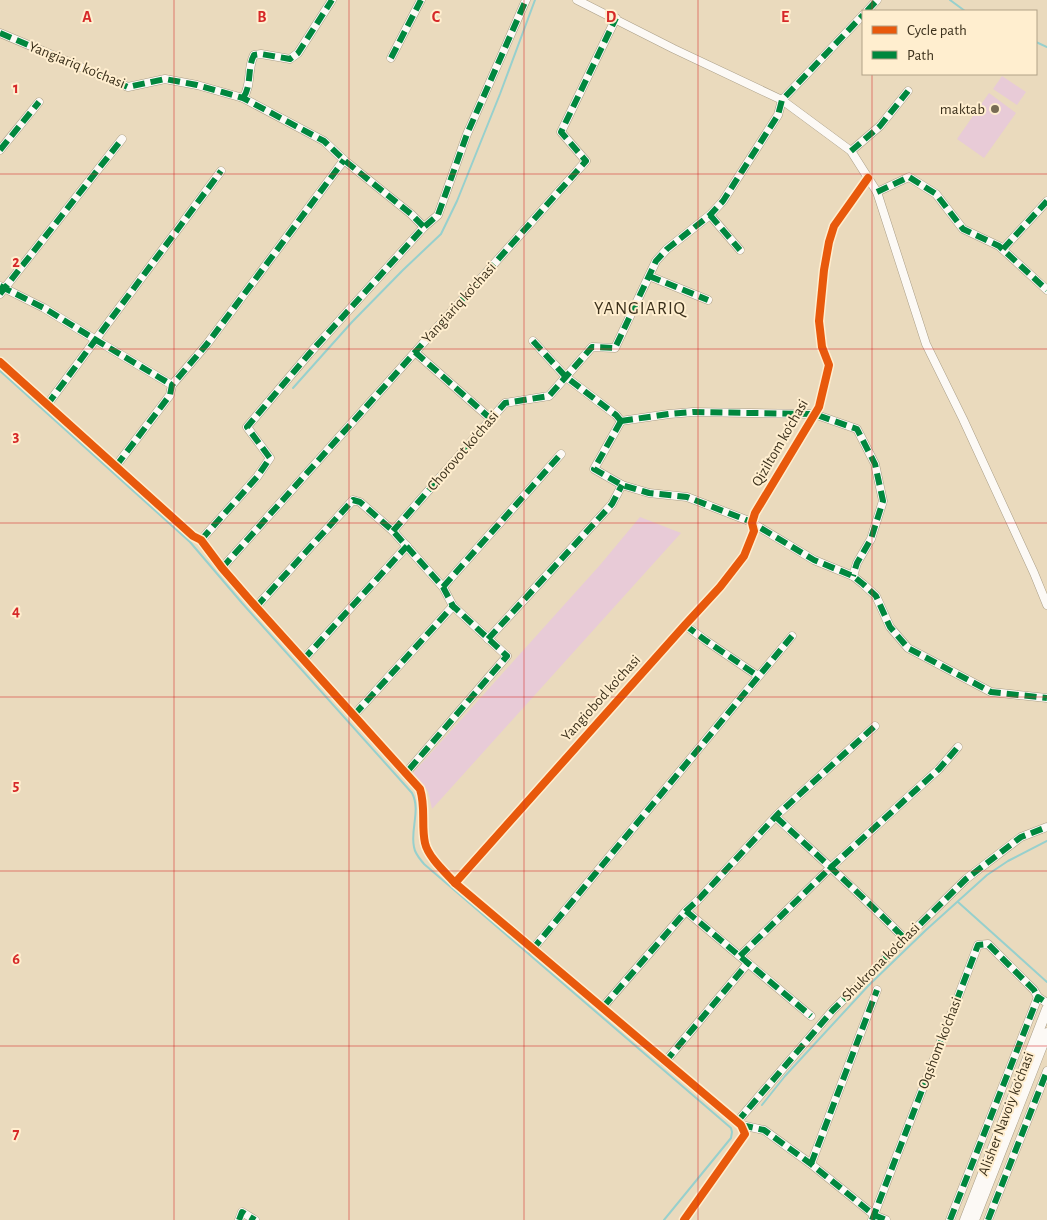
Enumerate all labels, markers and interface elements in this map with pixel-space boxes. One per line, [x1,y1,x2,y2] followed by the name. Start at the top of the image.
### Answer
[82,9,92,25] text: A
[257,9,267,25] text: B
[432,9,441,25] text: C
[606,9,617,25] text: D
[781,9,789,25] text: E
[862,10,1037,75] legend
[907,23,967,38] text: Cycle path
[27,39,127,91] street label: Yangiariq ko'chasi
[907,48,934,63] text: Path
[13,80,19,96] text: 1
[940,102,985,117] place label: maktab
[989,103,1001,115] marker: maktab
[12,254,20,270] text: 2
[419,260,499,346] street label: Yangiariq ko'chasi
[594,300,688,318] district label: YANGIARIQ
[749,397,811,489] street label: Qiziltom ko'chasi
[424,408,502,494] street label: Chorovot ko'chasi
[13,428,20,444] text: 3
[12,603,20,619] text: 4
[559,652,643,744] street label: Yangiobod ko'chasi
[13,777,20,793] text: 5
[839,920,923,1004] street label: Shukrona ko'chasi
[12,951,20,967] text: 6
[916,995,964,1091] street label: Oqshom ko'chasi
[976,1050,1036,1178] street label: Alisher Navoiy ko'chasi
[13,1126,20,1142] text: 7

